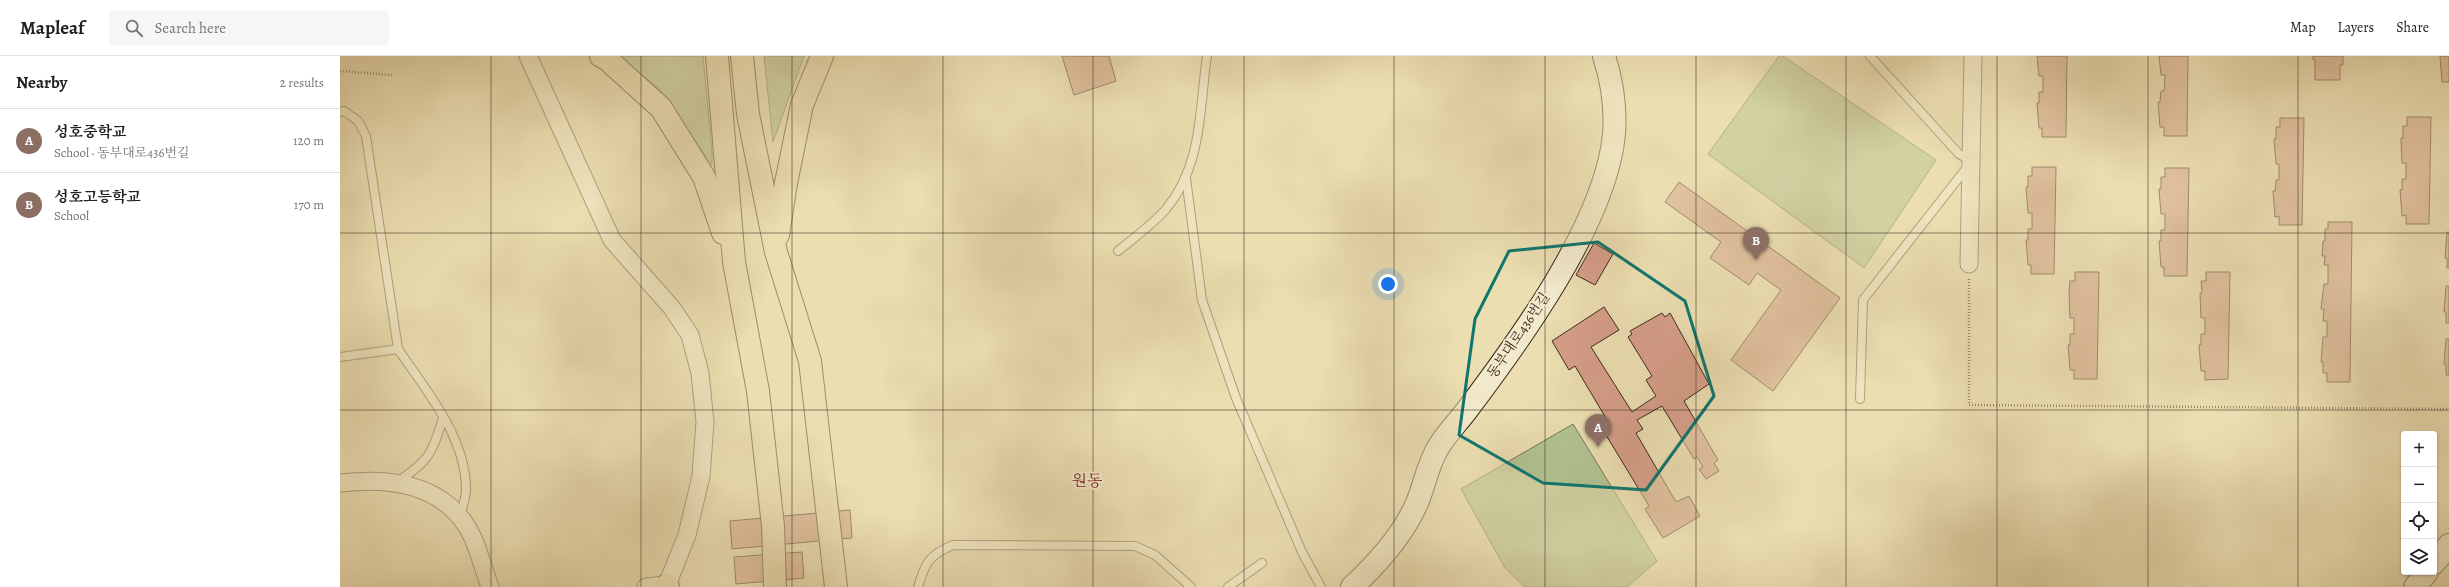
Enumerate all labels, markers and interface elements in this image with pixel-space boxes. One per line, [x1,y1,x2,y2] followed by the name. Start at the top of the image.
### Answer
[109,10,389,46] search box
[20,15,85,41] text: Mapleaf
[123,17,145,39] icon: search
[155,18,226,38] text: Search here
[2290,18,2316,37] text: Map
[2338,18,2374,37] text: Layers
[2396,18,2429,37] text: Share
[16,71,67,94] text: Nearby
[280,74,324,91] text: 2 results
[54,122,126,142] text: 성호중학교
[25,132,33,149] text: A
[293,132,324,149] text: 120 m
[54,144,190,161] text: School · 동부대로436번길
[54,187,141,207] text: 성호고등학교
[25,196,33,213] text: B
[294,196,324,213] text: 170 m
[54,207,89,224] text: School
[1743,227,1769,260] pin: B
[1378,274,1398,294] your location
[1483,289,1554,382] street label: 동부대로436번길
[1585,414,1611,447] pin: A
[2401,431,2437,575] map controls
[2401,431,2437,467] button: +
[2401,467,2437,503] button: −
[1072,470,1103,492] district label: 원동
[2401,503,2437,539] button: locate
[2401,539,2437,575] button: layers

